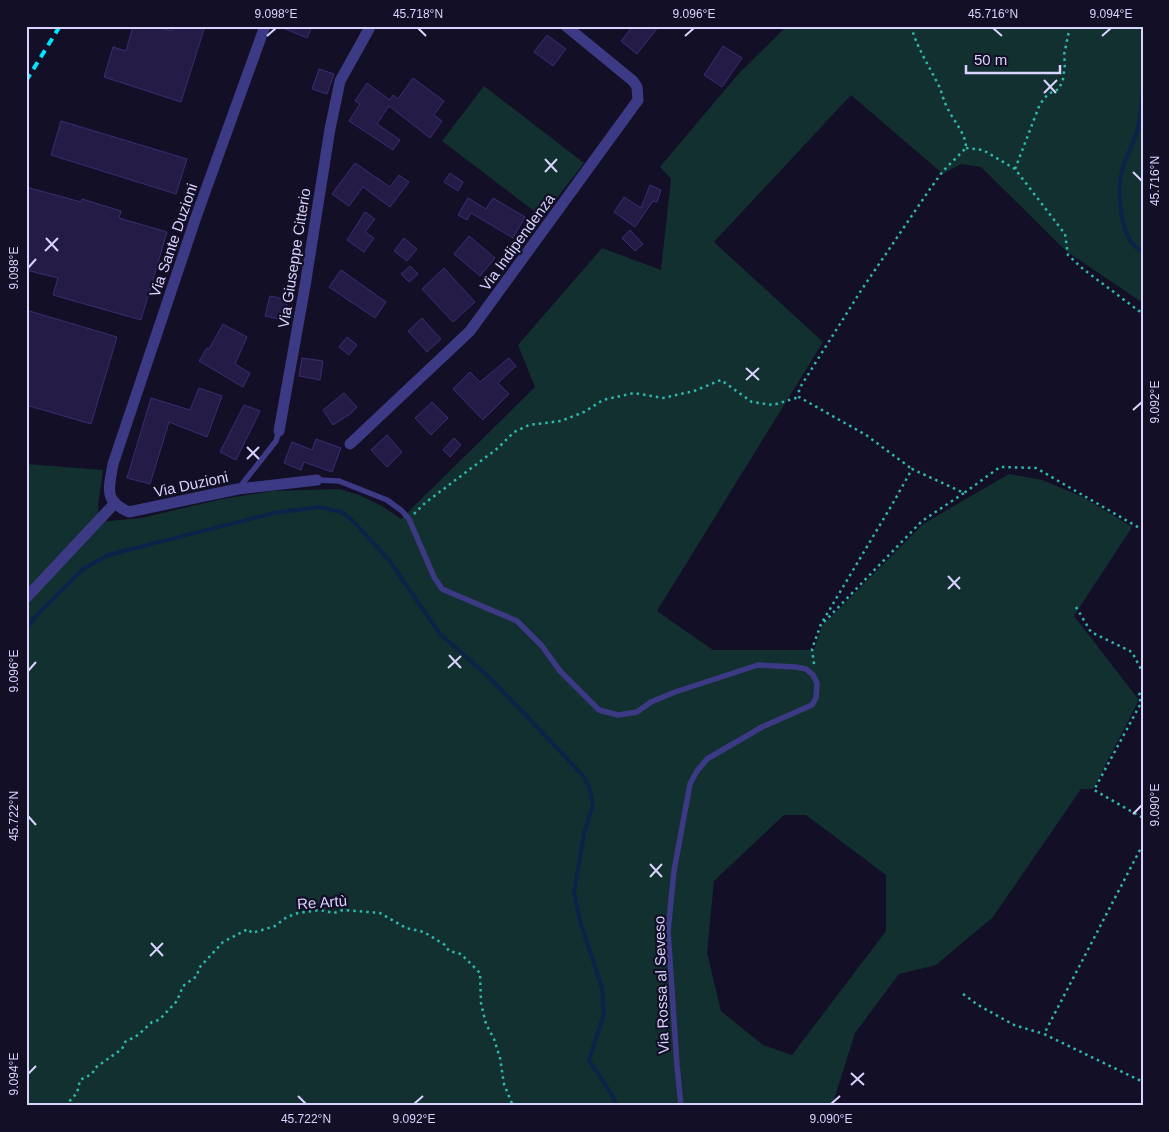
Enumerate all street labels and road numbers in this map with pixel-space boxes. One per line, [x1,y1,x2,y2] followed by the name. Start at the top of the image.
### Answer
[146,181,200,299] street label: Via Sante Duzioni
[275,187,313,329] street label: Via Giuseppe Citterio
[476,190,558,294] street label: Via Indipendenza
[152,468,230,500] street label: Via Duzioni
[296,892,348,912] street label: Re Artù
[650,916,672,1054] street label: Via Rossa al Seveso

